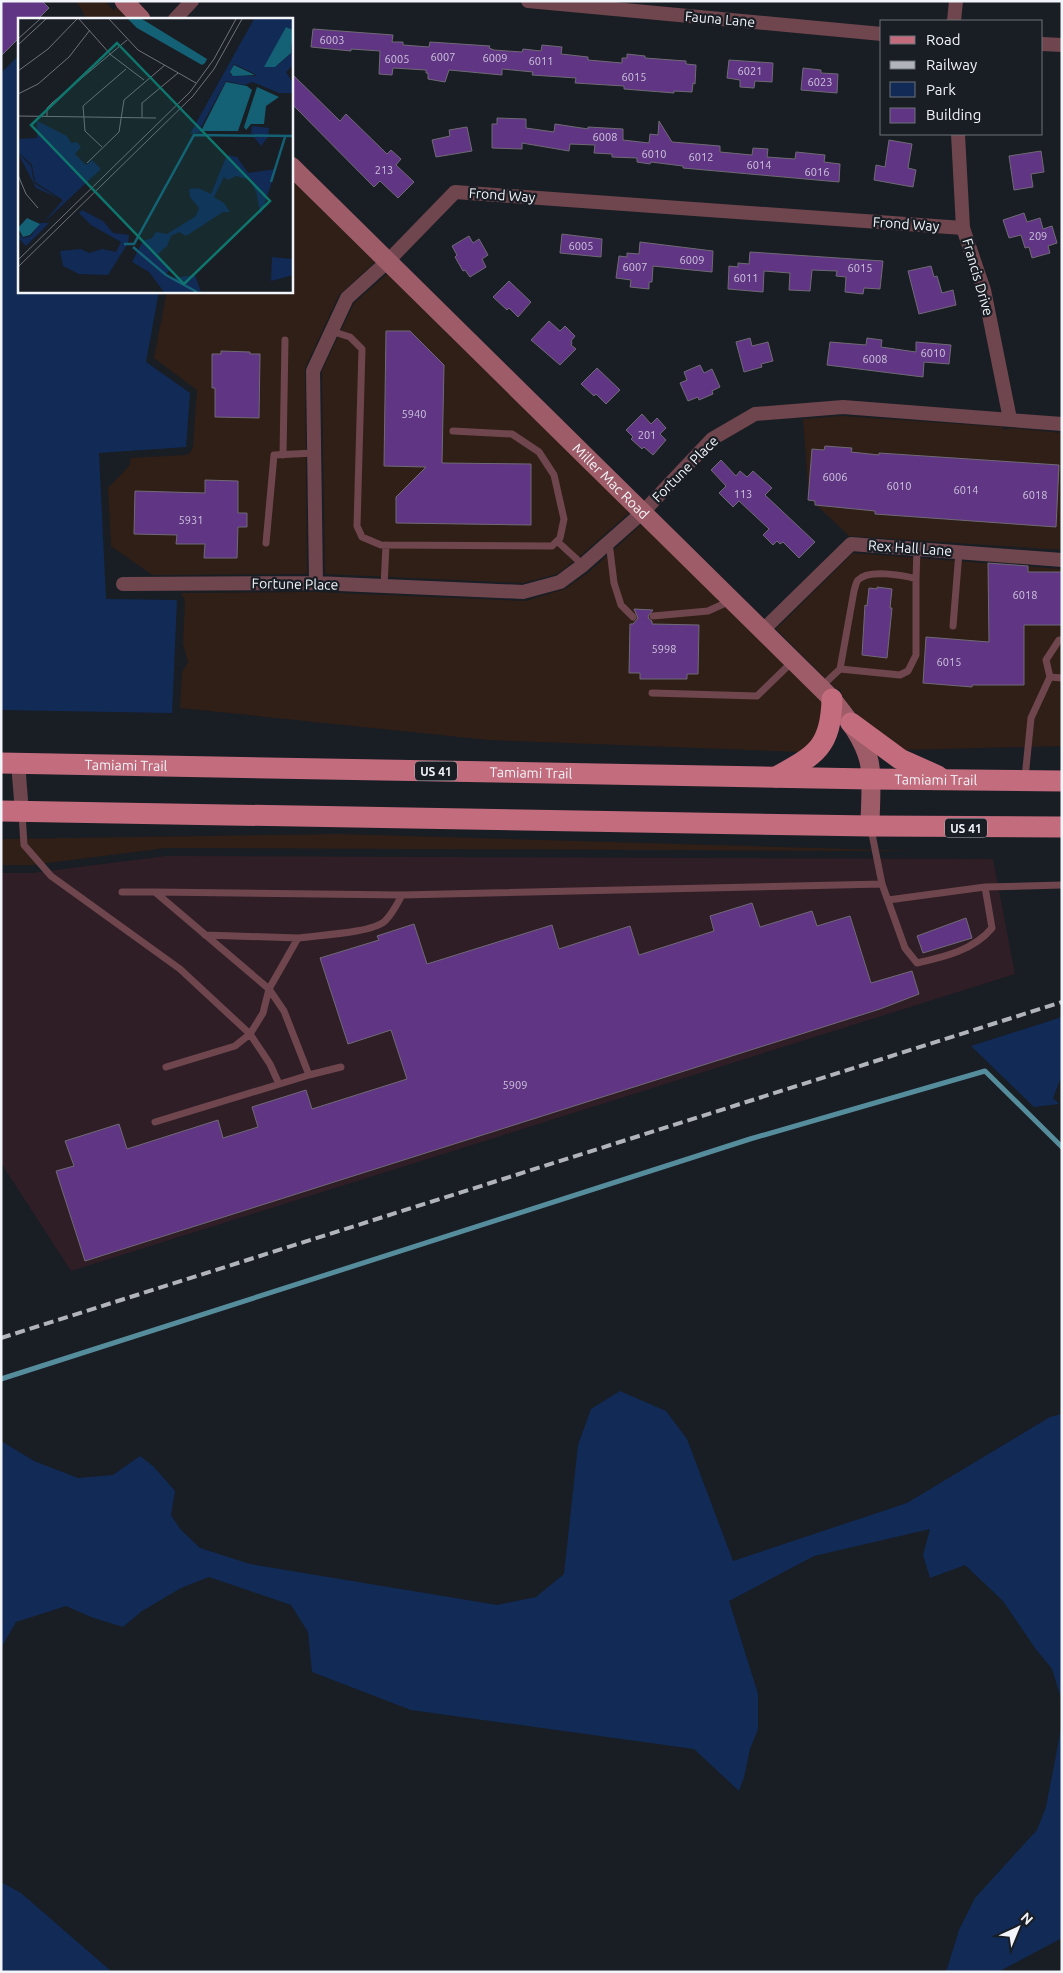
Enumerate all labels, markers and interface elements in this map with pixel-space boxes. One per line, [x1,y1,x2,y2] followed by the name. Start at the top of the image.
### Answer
[684,8,756,30] street label: Fauna Lane
[18,18,292,292] inset map
[880,20,1043,135] legend
[926,31,961,48] text: Road
[320,34,344,46] house number: 6003
[431,51,455,63] house number: 6007
[483,52,507,64] house number: 6009
[385,53,409,65] house number: 6005
[529,55,553,67] house number: 6011
[926,56,977,73] text: Railway
[738,65,762,77] house number: 6021
[622,71,646,83] house number: 6015
[808,76,832,88] house number: 6023
[926,81,956,98] text: Park
[926,106,981,123] text: Building
[593,131,617,143] house number: 6008
[642,148,666,160] house number: 6010
[689,151,713,163] house number: 6012
[747,159,771,171] house number: 6014
[375,164,393,176] house number: 213
[805,166,829,178] house number: 6016
[468,185,536,205] street label: Frond Way
[872,214,940,234] street label: Frond Way
[1029,230,1047,242] house number: 209
[959,236,997,318] street label: Francis Drive
[569,240,593,252] house number: 6005
[680,254,704,266] house number: 6009
[623,261,647,273] house number: 6007
[848,262,872,274] house number: 6015
[734,272,758,284] house number: 6011
[921,347,945,359] house number: 6010
[863,353,887,365] house number: 6008
[402,408,426,420] house number: 5940
[638,429,656,441] house number: 201
[649,433,721,505] street label: Fortune Place
[569,440,652,522] street label: Miller Mac Road
[823,471,847,483] house number: 6006
[887,480,911,492] house number: 6010
[954,484,978,496] house number: 6014
[734,488,752,500] house number: 113
[1023,489,1047,501] house number: 6018
[179,514,203,526] house number: 5931
[867,537,953,559] street label: Rex Hall Lane
[251,575,339,593] street label: Fortune Place
[1013,589,1037,601] house number: 6018
[652,643,676,655] house number: 5998
[937,656,961,668] house number: 6015
[84,757,168,774] street label: Tamiami Trail
[415,761,457,780] road number: US 41
[489,764,573,782] street label: Tamiami Trail
[894,771,978,788] street label: Tamiami Trail
[945,818,987,838] road number: US 41
[503,1079,527,1091] house number: 5909
[993,1903,1043,1953] north arrow
[1018,1909,1036,1928] text: N

